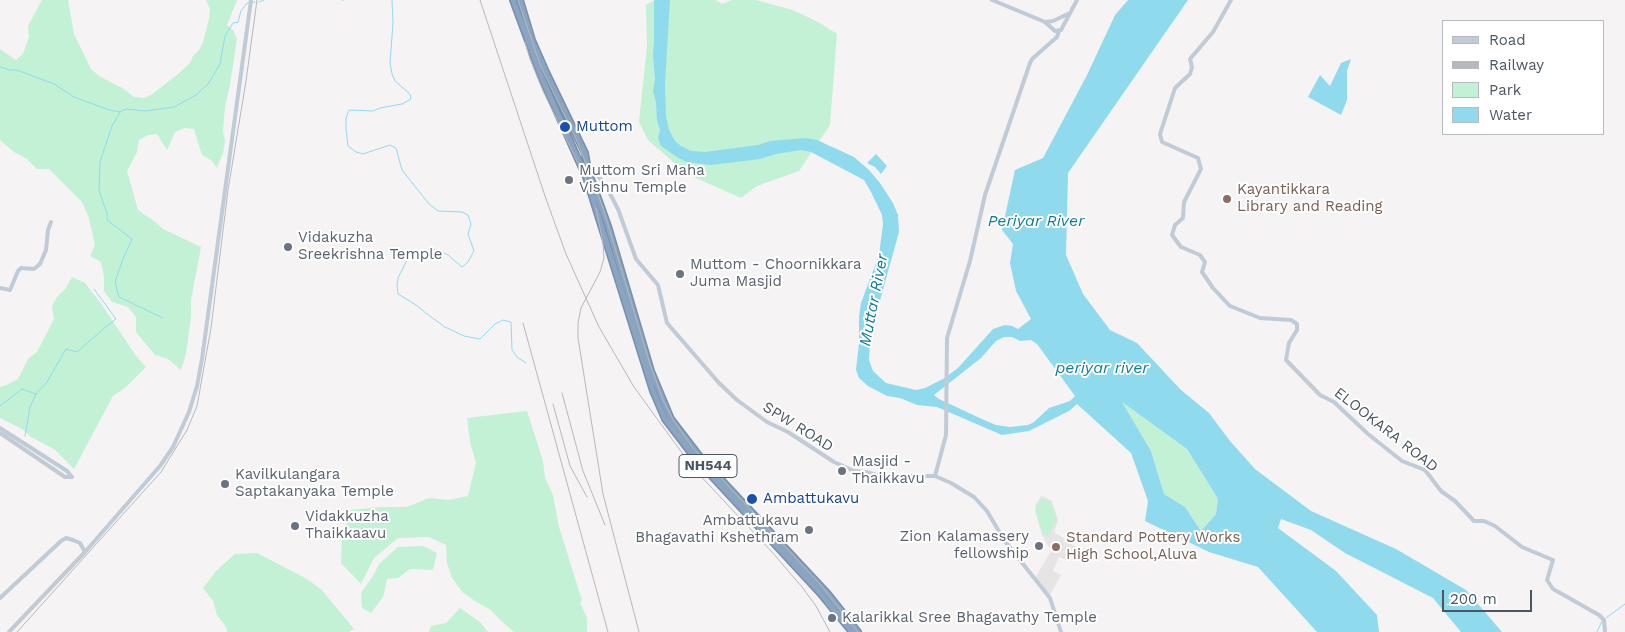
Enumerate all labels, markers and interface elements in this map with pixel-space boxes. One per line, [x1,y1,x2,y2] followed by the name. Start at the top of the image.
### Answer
[1442,20,1605,135] legend
[1489,31,1526,49] text: Road
[1489,56,1544,74] text: Railway
[1489,81,1521,99] text: Park
[1489,106,1532,124] text: Water
[576,118,633,136] place label: Muttom
[558,120,572,134] marker: Muttom
[579,162,705,197] place label: Muttom Sri Maha Vishnu Temple
[563,174,575,186] marker: Muttom Sri Maha Vishnu Temple
[1237,181,1383,216] place label: Kayantikkara Library and Reading
[1221,193,1233,205] marker: Kayantikkara Library and Reading
[988,211,1084,231] water label: Periyar River
[298,229,442,264] place label: Vidakuzha Sreekrishna Temple
[282,241,294,253] marker: Vidakuzha Sreekrishna Temple
[856,252,892,348] water label: Muttar River
[690,256,861,291] place label: Muttom - Choornikkara Juma Masjid
[674,268,686,280] marker: Muttom - Choornikkara Juma Masjid
[1055,358,1149,378] water label: periyar river
[1330,384,1442,476] street label: ELOOKARA ROAD
[759,398,837,456] street label: SPW ROAD
[852,453,925,488] place label: Masjid - Thaikkavu
[679,454,737,478] road number: NH544
[836,465,848,477] marker: Masjid - Thaikkavu
[235,466,394,501] place label: Kavilkulangara Saptakanyaka Temple
[219,478,231,490] marker: Kavilkulangara Saptakanyaka Temple
[763,490,859,508] place label: Ambattukavu
[745,492,759,506] marker: Ambattukavu
[305,508,389,543] place label: Vidakkuzha Thaikkaavu
[635,512,799,547] place label: Ambattukavu Bhagavathi Kshethram
[289,520,301,532] marker: Vidakkuzha Thaikkaavu
[803,524,815,536] marker: Ambattukavu Bhagavathi Kshethram
[900,528,1029,563] place label: Zion Kalamassery fellowship
[1066,529,1240,564] place label: Standard Pottery Works High School,Aluva
[1033,540,1045,552] marker: Zion Kalamassery fellowship
[1050,541,1062,553] marker: Standard Pottery Works High School,Aluva
[1445,580,1535,612] scale bar
[1450,590,1497,608] text: 200 m
[842,609,1097,627] place label: Kalarikkal Sree Bhagavathy Temple
[826,612,838,624] marker: Kalarikkal Sree Bhagavathy Temple

